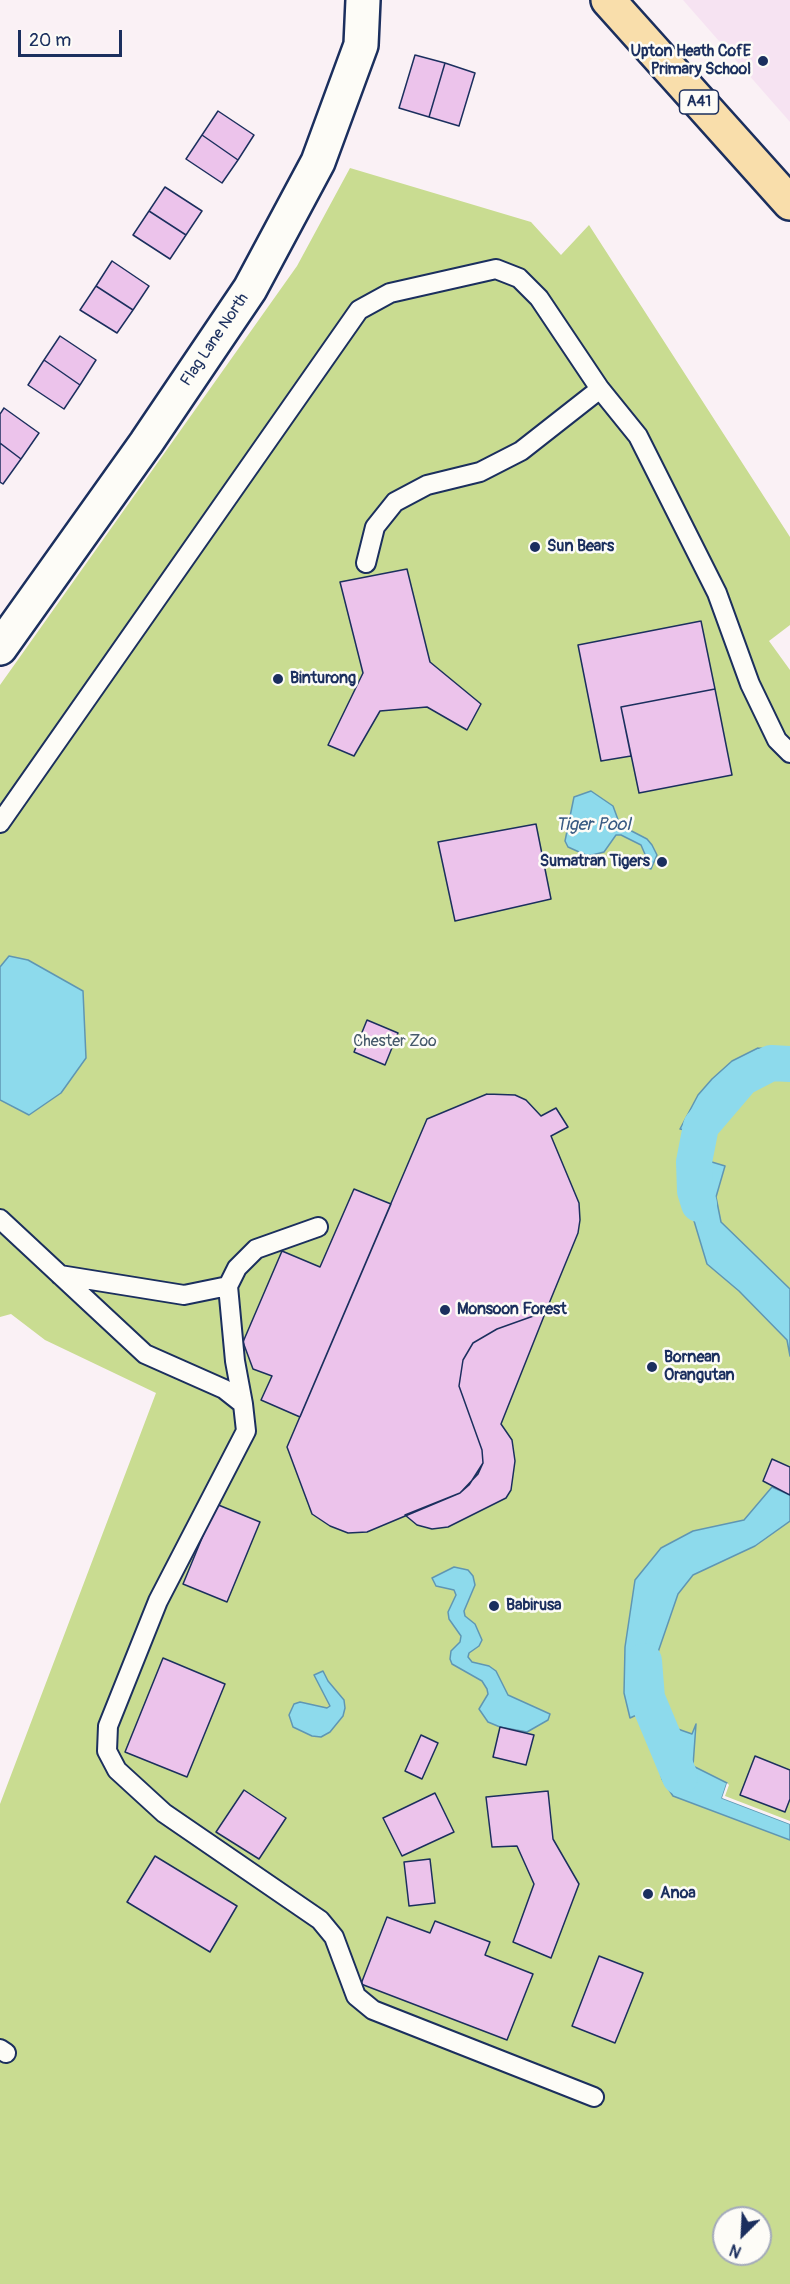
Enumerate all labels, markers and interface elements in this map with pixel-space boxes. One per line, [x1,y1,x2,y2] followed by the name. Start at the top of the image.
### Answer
[21,18,124,56] scale bar
[29,29,71,52] text: 20 m
[630,42,751,80] place label: Upton Heath CofE Primary School
[756,54,770,68] marker: Upton Heath CofE Primary School
[680,90,718,114] road number: A41
[177,290,253,390] street label: Flag Lane North
[547,537,614,557] place label: Sun Bears
[528,540,542,554] marker: Sun Bears
[290,669,356,689] place label: Binturong
[271,672,285,686] marker: Binturong
[555,814,631,836] water label: Tiger Pool
[540,852,650,872] place label: Sumatran Tigers
[655,855,669,869] marker: Sumatran Tigers
[353,1032,437,1052] park label: Chester Zoo
[457,1300,567,1320] place label: Monsoon Forest
[438,1303,452,1317] marker: Monsoon Forest
[664,1348,734,1386] place label: Bornean Orangutan
[645,1360,659,1374] marker: Bornean Orangutan
[506,1596,562,1616] place label: Babirusa
[487,1599,501,1613] marker: Babirusa
[660,1884,696,1904] place label: Anoa
[641,1887,655,1901] marker: Anoa
[712,2206,772,2266] north arrow
[726,2239,745,2262] text: N

